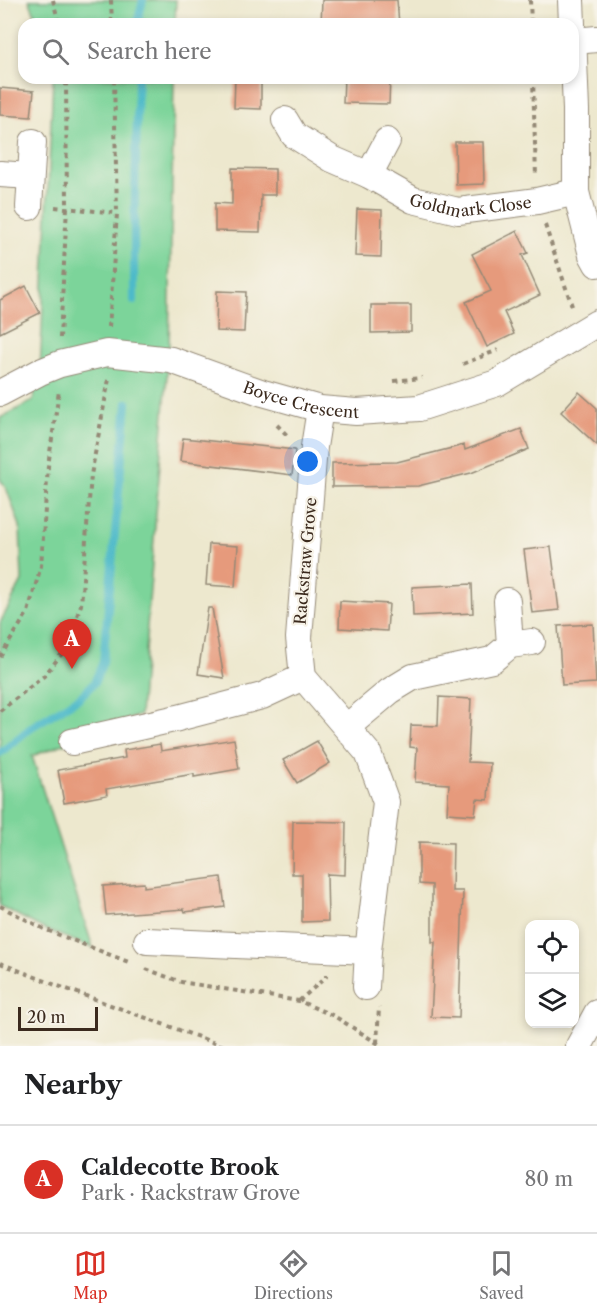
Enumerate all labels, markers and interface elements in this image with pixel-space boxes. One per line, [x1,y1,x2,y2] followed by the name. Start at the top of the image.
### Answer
[18,18,579,84] search box
[39,35,72,68] icon: search
[87,38,212,65] text: Search here
[408,190,533,221] street label: Goldmark Close
[240,377,360,422] street label: Boyce Crescent
[293,447,322,476] your location
[289,496,321,626] street label: Rackstraw Grove
[52,620,92,669] pin: A
[525,920,579,1028] map controls
[525,920,579,974] button: locate
[525,974,579,1028] button: layers
[18,1004,98,1032] scale bar
[27,1007,66,1027] text: 20 m
[24,1069,122,1101] text: Nearby
[81,1154,279,1181] text: Caldecotte Brook
[36,1167,51,1191] text: A
[525,1167,573,1191] text: 80 m
[81,1181,300,1205] text: Park · Rackstraw Grove
[73,1247,108,1303] tab: Map
[254,1247,333,1303] tab: Directions
[479,1247,524,1303] tab: Saved

